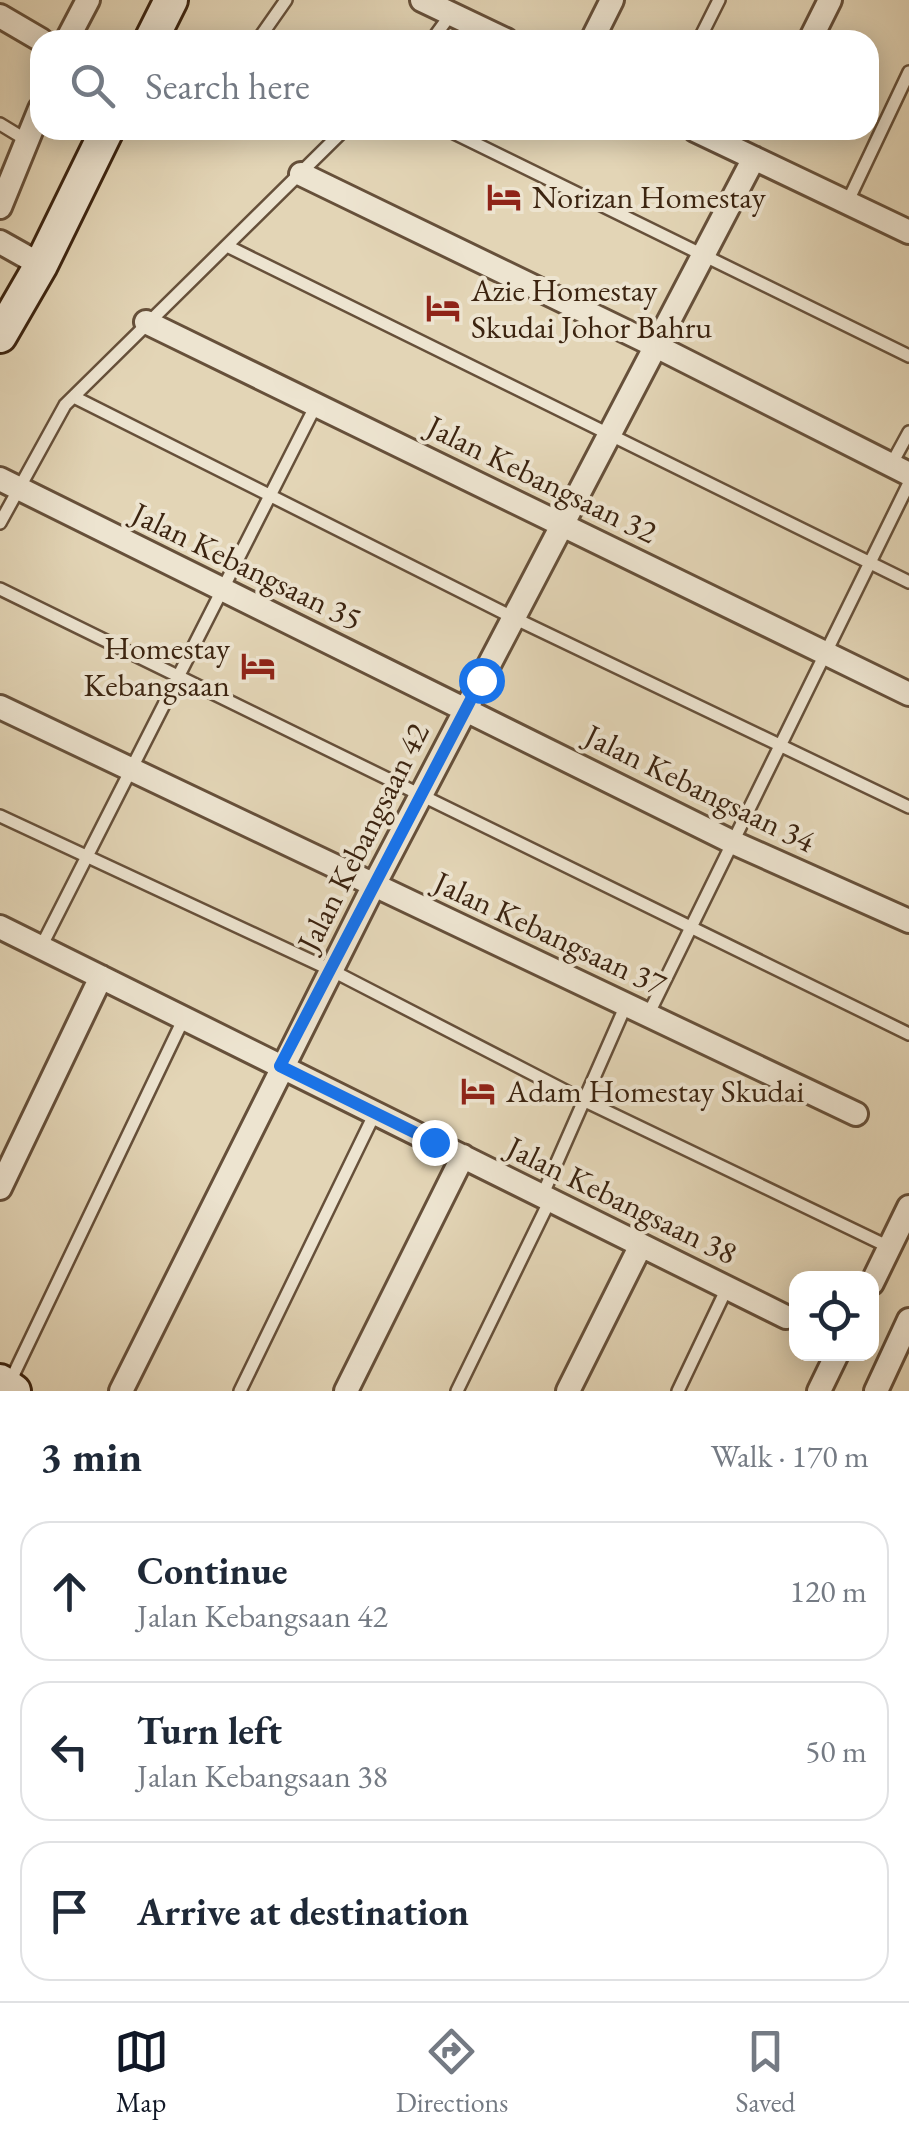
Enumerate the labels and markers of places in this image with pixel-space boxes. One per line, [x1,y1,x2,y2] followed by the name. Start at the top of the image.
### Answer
[532,176,767,218] place label: Norizan Homestay
[485,178,523,216] hotel icon: Norizan Homestay
[470,269,712,348] place label: Azie Homestay Skudai Johor Bahru
[424,289,462,327] hotel icon: Azie Homestay Skudai Johor Bahru
[84,627,231,706] place label: Homestay Kebangsaan
[239,647,277,685] hotel icon: Homestay Kebangsaan
[505,1070,804,1112] place label: Adam Homestay Skudai
[459,1072,497,1110] hotel icon: Adam Homestay Skudai

